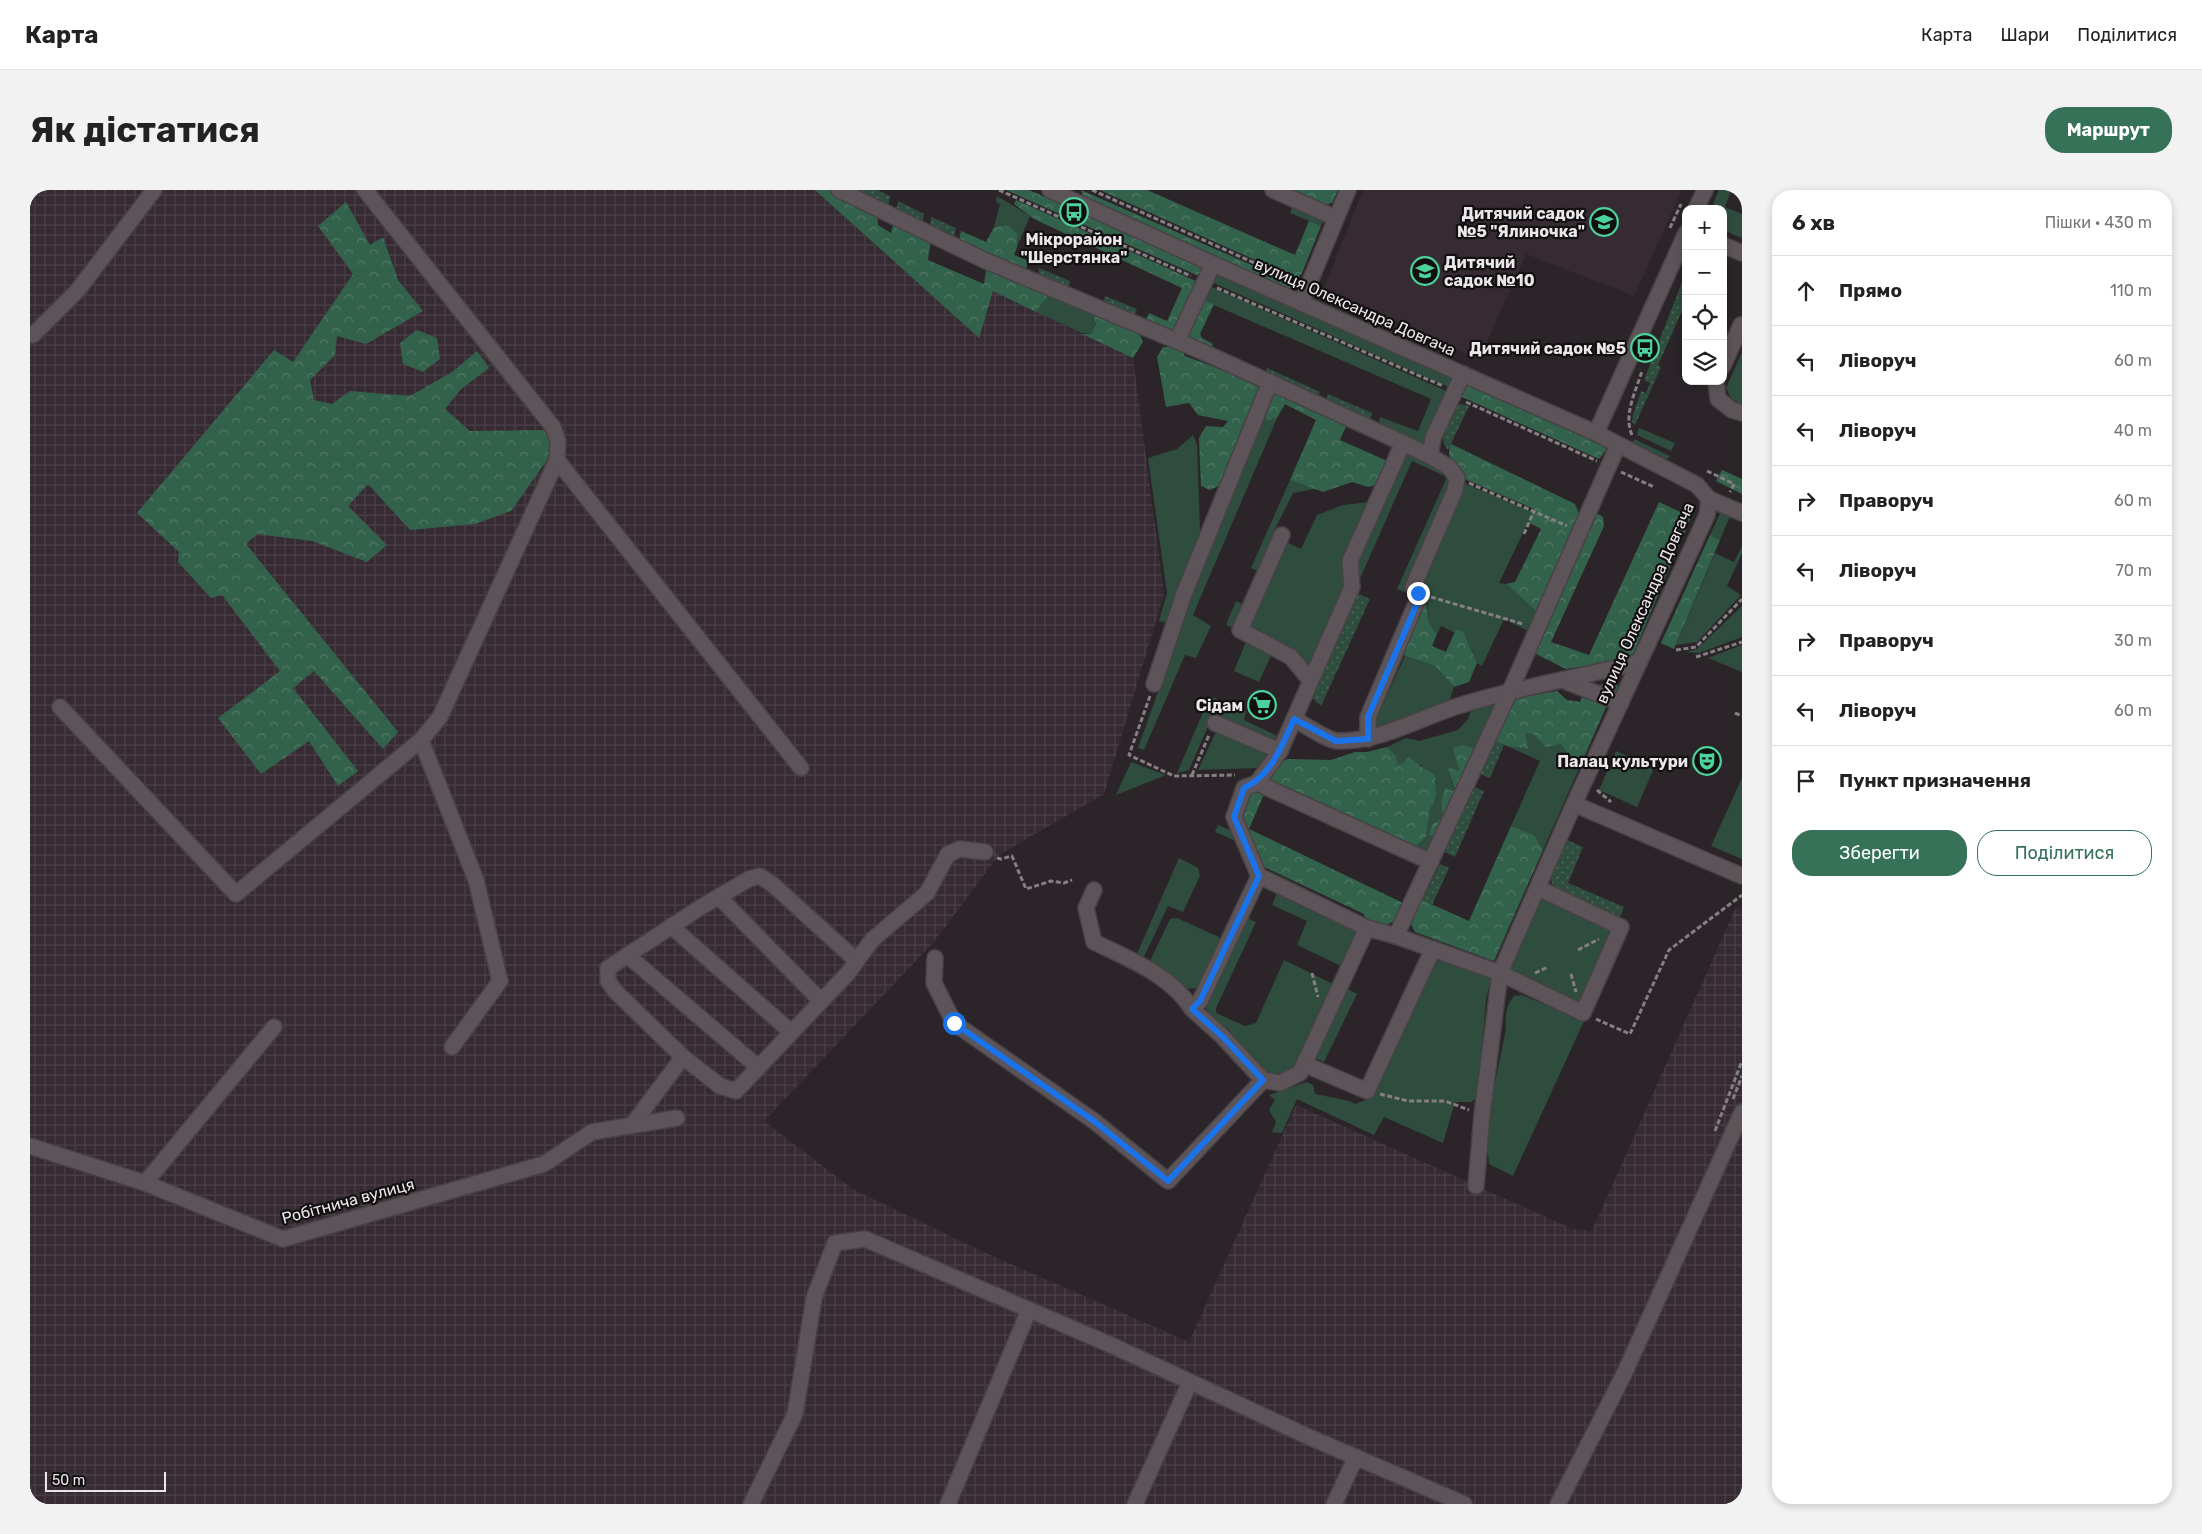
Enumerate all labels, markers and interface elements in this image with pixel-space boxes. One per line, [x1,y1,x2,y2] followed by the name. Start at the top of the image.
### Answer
[25,21,98,49] text: Карта
[1921,24,1972,46] text: Карта
[2000,24,2049,46] text: Шари
[2077,24,2177,46] text: Поділитися
[2045,107,2172,153] button: Маршрут
[30,109,260,151] text: Як дістатися
[1059,197,1089,227] bus stop icon: Мікрорайон "Шерстянка"
[1457,204,1585,241] place label: Дитячий садок №5 "Ялиночка"
[1682,205,1727,385] map controls
[1682,205,1727,250] button: +
[1589,207,1619,237] school or university icon: Дитячий садок №5 "Ялиночка"
[1792,210,1835,235] text: 6 хв
[2045,213,2152,232] text: Пішки · 430 m
[1020,230,1128,267] place label: Мікрорайон "Шерстянка"
[1682,250,1727,295] button: −
[1444,253,1535,290] place label: Дитячий садок №10
[1252,254,1458,360] street label: вулиця Олександра Довгача
[1410,256,1440,286] school or university icon: Дитячий садок №10
[1792,277,1820,305] icon: ahead
[1839,279,1902,302] text: Прямо
[2110,281,2152,300] text: 110 m
[1682,295,1727,340] button: locate
[1630,333,1660,363] bus stop icon: Дитячий садок №5
[1469,339,1626,358] place label: Дитячий садок №5
[1682,340,1727,385] button: layers
[1792,347,1820,375] icon: left
[1839,349,1916,372] text: Ліворуч
[2114,351,2152,370] text: 60 m
[1792,417,1820,445] icon: left
[1839,419,1916,442] text: Ліворуч
[2114,421,2152,440] text: 40 m
[1792,487,1820,515] icon: right
[1839,489,1934,512] text: Праворуч
[2114,491,2152,510] text: 60 m
[1592,500,1698,706] street label: вулиця Олександра Довгача
[1792,557,1820,585] icon: left
[1839,559,1916,582] text: Ліворуч
[2115,561,2152,580] text: 70 m
[1407,582,1430,605] route end
[1792,627,1820,655] icon: right
[1839,629,1934,652] text: Праворуч
[2114,631,2152,650] text: 30 m
[1247,690,1277,720] supermarket icon: Сідам
[1196,696,1243,715] place label: Сідам
[1792,697,1820,725] icon: left
[1839,699,1916,722] text: Ліворуч
[2114,701,2152,720] text: 60 m
[1692,746,1722,776] theatre icon: Палац культури
[1557,752,1688,771] place label: Палац культури
[1792,767,1820,795] icon: arrive
[1839,769,2031,792] text: Пункт призначення
[1792,830,1967,876] button: Зберегти
[1977,830,2152,876] button: Поділитися
[943,1012,966,1035] route start
[279,1174,417,1228] street label: Робітнича вулиця
[45,1469,166,1492] scale bar
[52,1472,85,1489] text: 50 m

